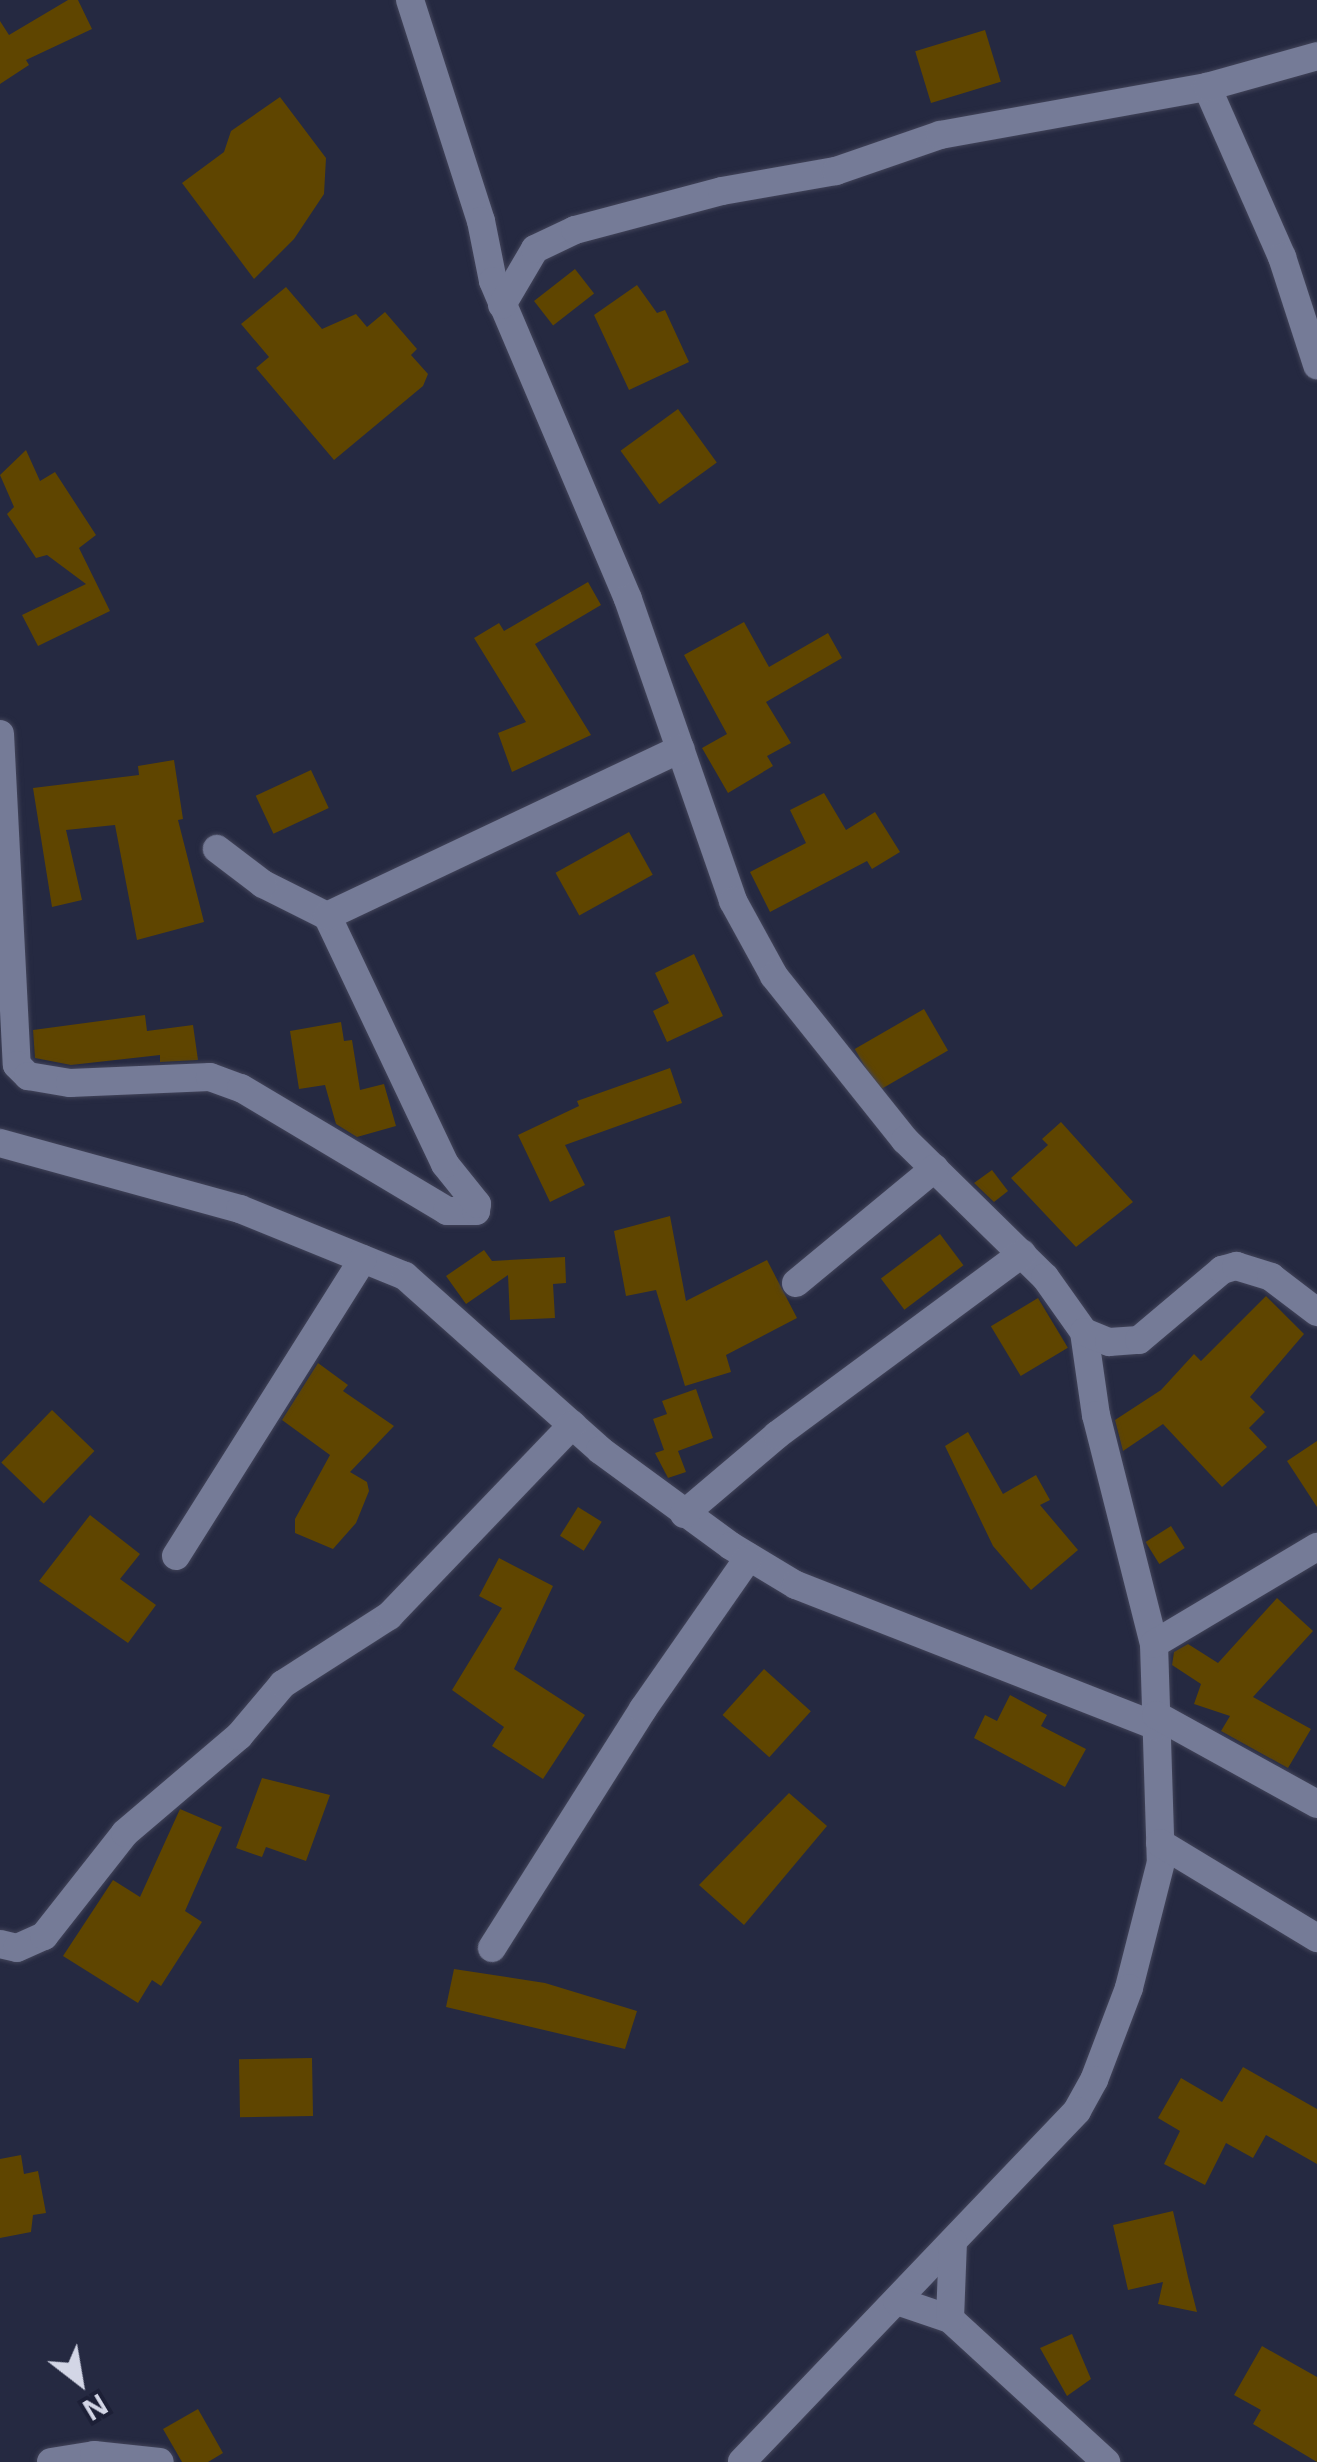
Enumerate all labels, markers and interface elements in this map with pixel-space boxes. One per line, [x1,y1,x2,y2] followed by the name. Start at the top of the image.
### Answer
[30,2332,130,2432] north arrow
[76,2386,115,2430] text: N

